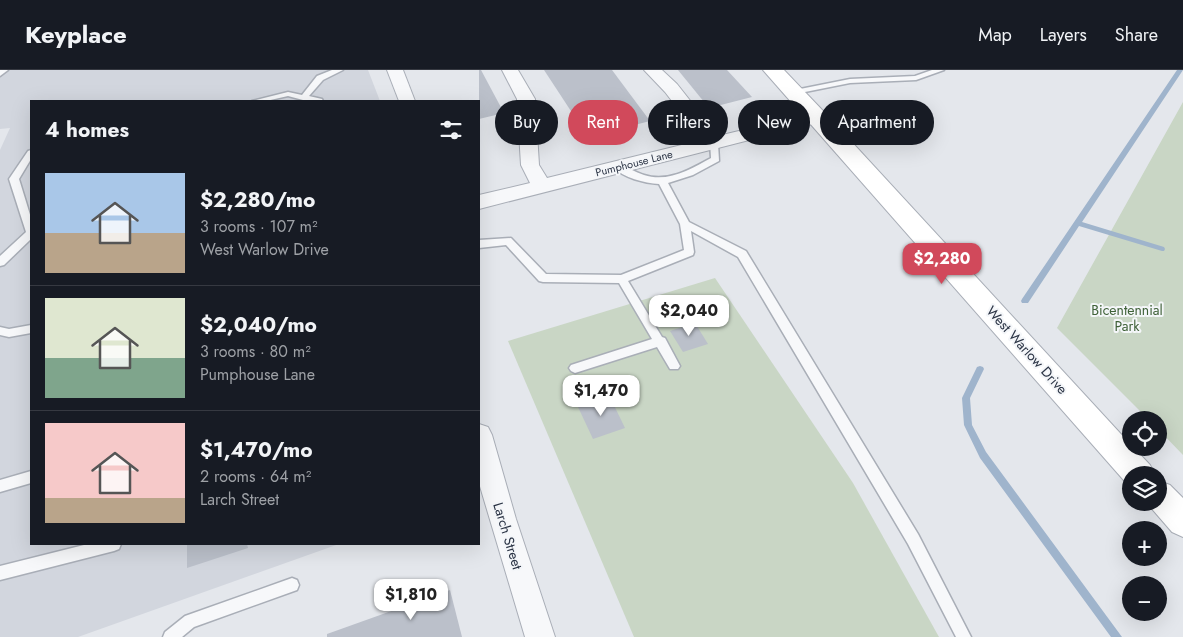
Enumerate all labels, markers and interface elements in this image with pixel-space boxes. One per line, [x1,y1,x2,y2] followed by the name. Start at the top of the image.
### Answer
[25,17,127,52] text: Keyplace
[978,22,1012,48] text: Map
[1040,22,1087,48] text: Layers
[1115,22,1158,48] text: Share
[495,100,558,145] chip: Buy
[568,100,638,145] chip: Rent
[648,100,728,145] chip: Filters
[738,100,810,145] chip: New
[820,100,934,145] chip: Apartment
[45,115,129,145] text: 4 homes
[437,116,465,144] icon: filters
[594,146,675,180] street label: Pumphouse Lane
[200,185,315,215] text: $2,280/mo
[85,193,145,253] icon: home
[200,215,318,238] text: 3 rooms · 107 m²
[200,238,329,261] text: West Warlow Drive
[901,242,983,285] pin: $2,280
[914,247,970,270] text: $2,280
[648,294,730,337] pin: $2,040
[660,299,718,322] text: $2,040
[1091,300,1163,336] park label: Bicentennial Park
[982,301,1072,399] street label: West Warlow Drive
[200,310,317,340] text: $2,040/mo
[85,318,145,378] icon: home
[200,340,311,363] text: 3 rooms · 80 m²
[200,363,315,386] text: Pumphouse Lane
[560,374,642,417] pin: $1,470
[574,379,628,402] text: $1,470
[1122,411,1167,621] map controls
[1122,411,1167,456] button: locate
[200,435,313,465] text: $1,470/mo
[85,443,145,503] icon: home
[200,465,311,488] text: 2 rooms · 64 m²
[1122,466,1167,511] button: layers
[200,488,279,511] text: Larch Street
[488,500,528,573] street label: Larch Street
[1122,521,1167,566] button: +
[1122,576,1167,621] button: −
[370,578,452,621] pin: $1,810
[385,583,437,606] text: $1,810

